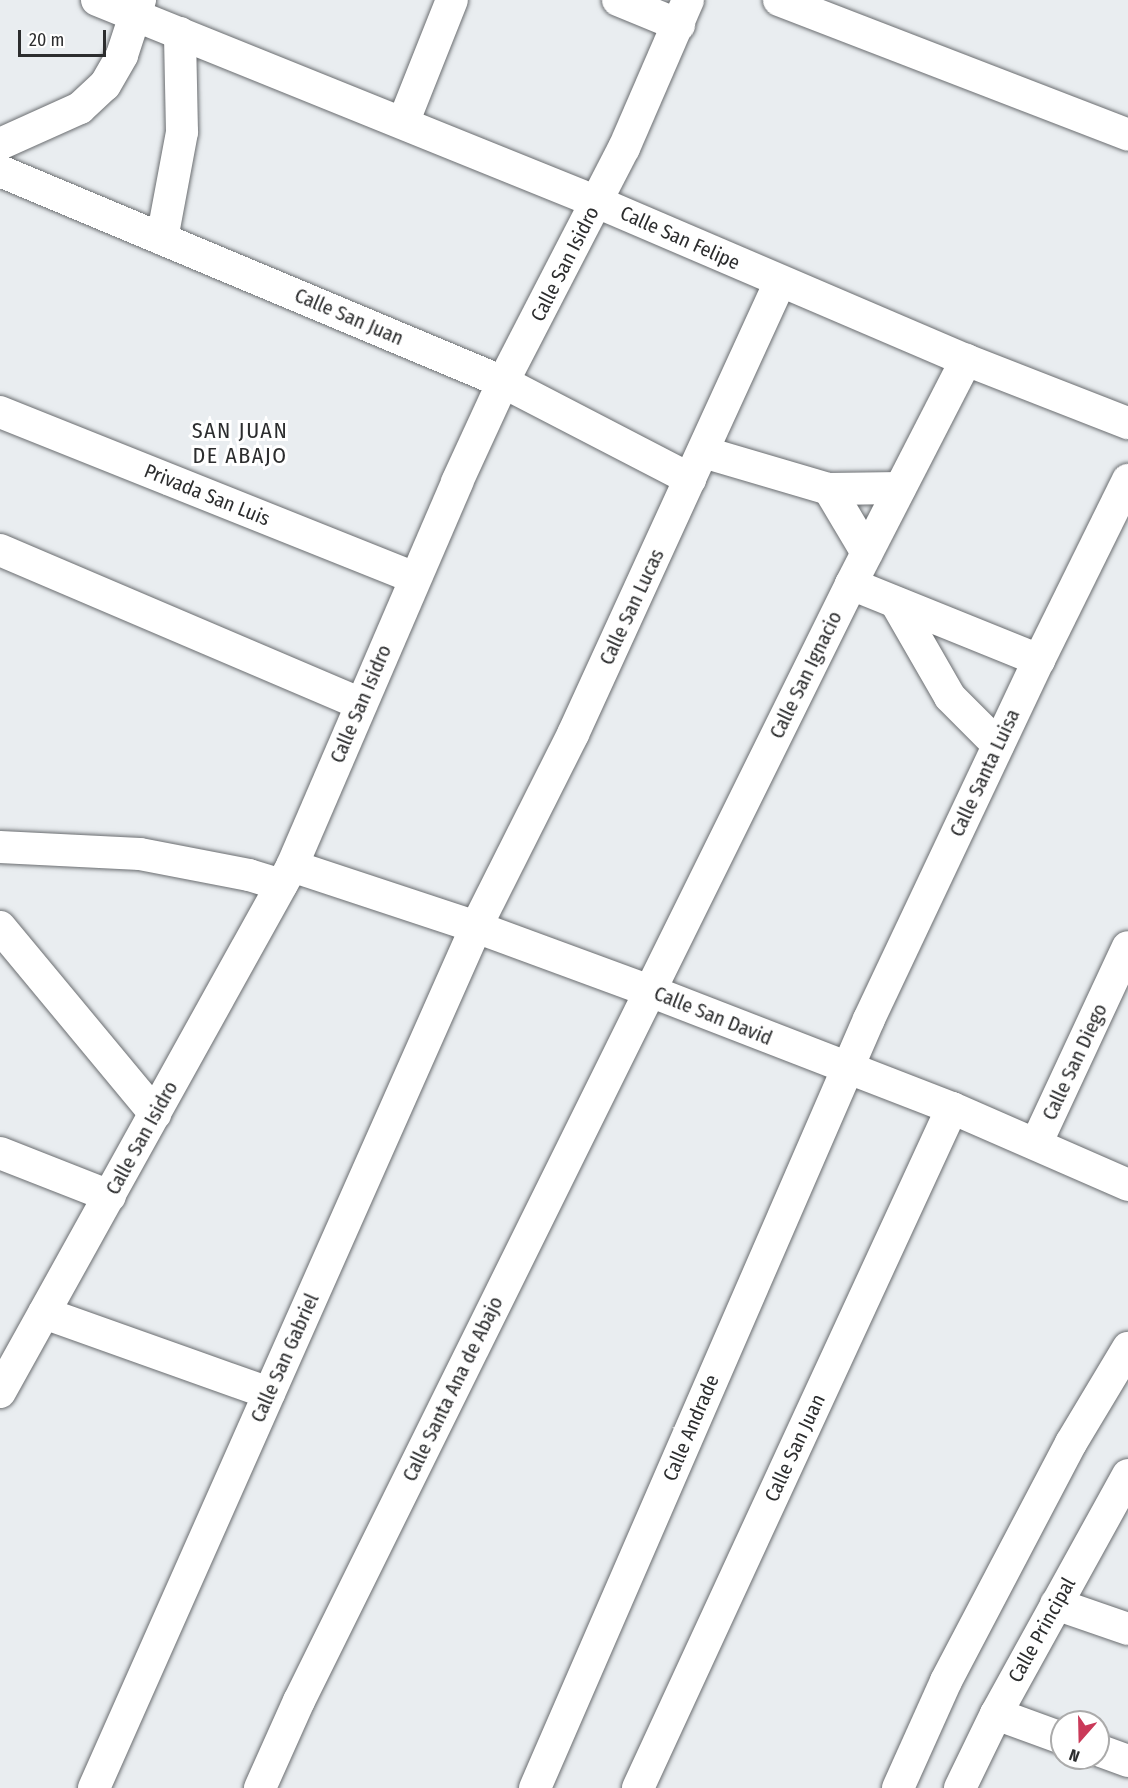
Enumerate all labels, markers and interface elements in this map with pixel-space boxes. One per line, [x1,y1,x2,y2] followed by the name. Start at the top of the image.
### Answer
[21,18,110,56] scale bar
[29,29,64,51] text: 20 m
[616,201,744,275] street label: Calle San Felipe
[526,202,604,326] street label: Calle San Isidro
[291,283,407,351] street label: Calle San Juan
[192,417,288,469] district label: SAN JUAN DE ABAJO
[141,459,273,531] street label: Privada San Luis
[595,545,669,669] street label: Calle San Lucas
[765,607,847,743] street label: Calle San Ignacio
[325,641,397,767] street label: Calle San Isidro
[945,705,1025,841] street label: Calle Santa Luisa
[650,981,776,1051] street label: Calle San David
[1038,1000,1112,1124] street label: Calle San Diego
[101,1077,183,1199] street label: Calle San Isidro
[246,1290,324,1426] street label: Calle San Gabriel
[398,1293,508,1485] street label: Calle Santa Ana de Abajo
[658,1371,724,1485] street label: Calle Andrade
[760,1390,830,1506] street label: Calle San Juan
[1003,1573,1081,1687] street label: Calle Principal
[1050,1710,1110,1770] north arrow
[1067,1745,1082,1766] text: N

